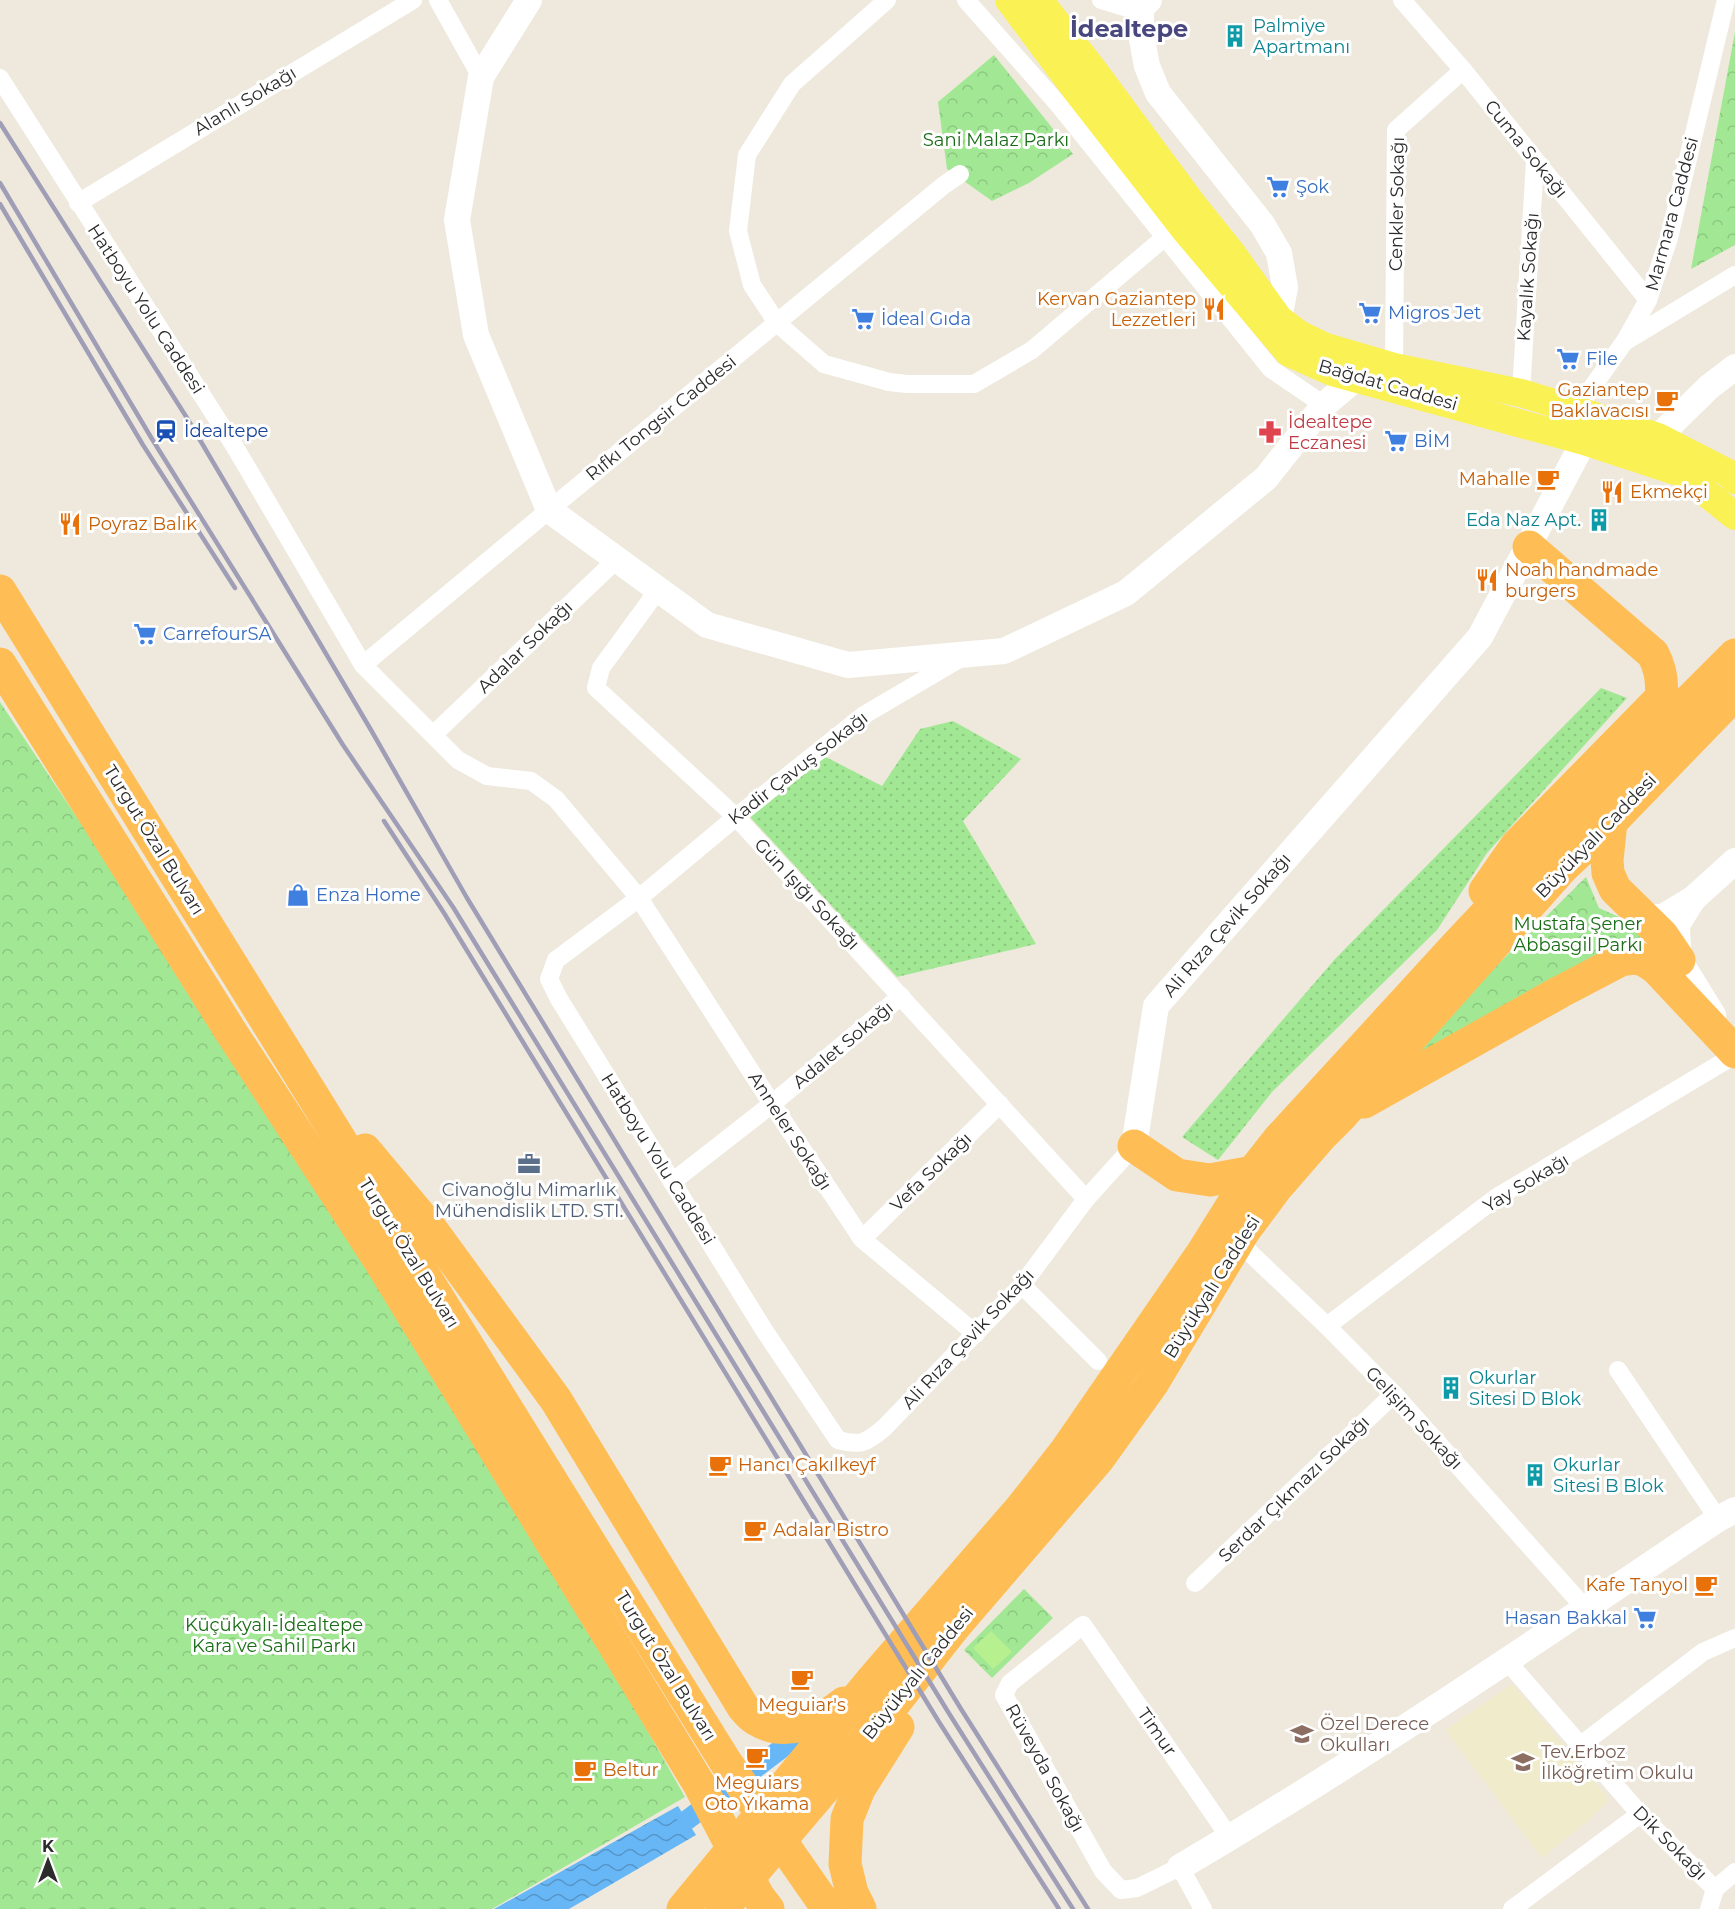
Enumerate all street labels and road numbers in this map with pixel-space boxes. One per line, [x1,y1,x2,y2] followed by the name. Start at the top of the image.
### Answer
[190,62,300,140] street label: Alanlı Sokağı
[1480,96,1572,202] street label: Cuma Sokağı
[1641,135,1703,293] street label: Marmara Caddesi
[1385,137,1409,271] street label: Cenkler Sokağı
[1513,212,1543,342] street label: Kayalık Sokağı
[83,220,209,398] street label: Hatboyu Yolu Caddesi
[581,351,741,485] street label: Rıfkı Tongsir Caddesi
[1316,355,1460,415] street label: Bağdat Caddesi
[473,596,577,698] street label: Adalar Sokağı
[724,707,872,829] street label: Kadir Çavuş Sokağı
[99,761,209,919] street label: Turgut Özal Bulvarı
[1531,769,1661,903] street label: Büyükyalı Caddesi
[750,834,864,954] street label: Gün Işığı Sokağı
[1158,849,1296,1001] street label: Ali Rıza Çevik Sokağı
[788,997,898,1093] street label: Adalet Sokağı
[744,1068,836,1194] street label: Anneler Sokağı
[596,1069,720,1249] street label: Hatboyu Yolu Caddesi
[886,1128,976,1216] street label: Vefa Sokağı
[1479,1149,1573,1217] street label: Yay Sokağı
[354,1174,464,1332] street label: Turgut Özal Bulvarı
[1159,1211,1265,1363] street label: Büyükyalı Caddesi
[897,1264,1039,1414] street label: Ali Rıza Çevik Sokağı
[1361,1362,1467,1474] street label: Gelişim Sokağı
[1214,1411,1374,1567] street label: Serdar Çıkmazı Sokağı
[611,1587,721,1745] street label: Turgut Özal Bulvarı
[858,1602,978,1744] street label: Büyükyalı Caddesi
[1001,1700,1089,1836] street label: Rüveyda Sokağı
[1133,1704,1181,1760] street label: Timur
[1628,1801,1712,1885] street label: Dik Sokağı

